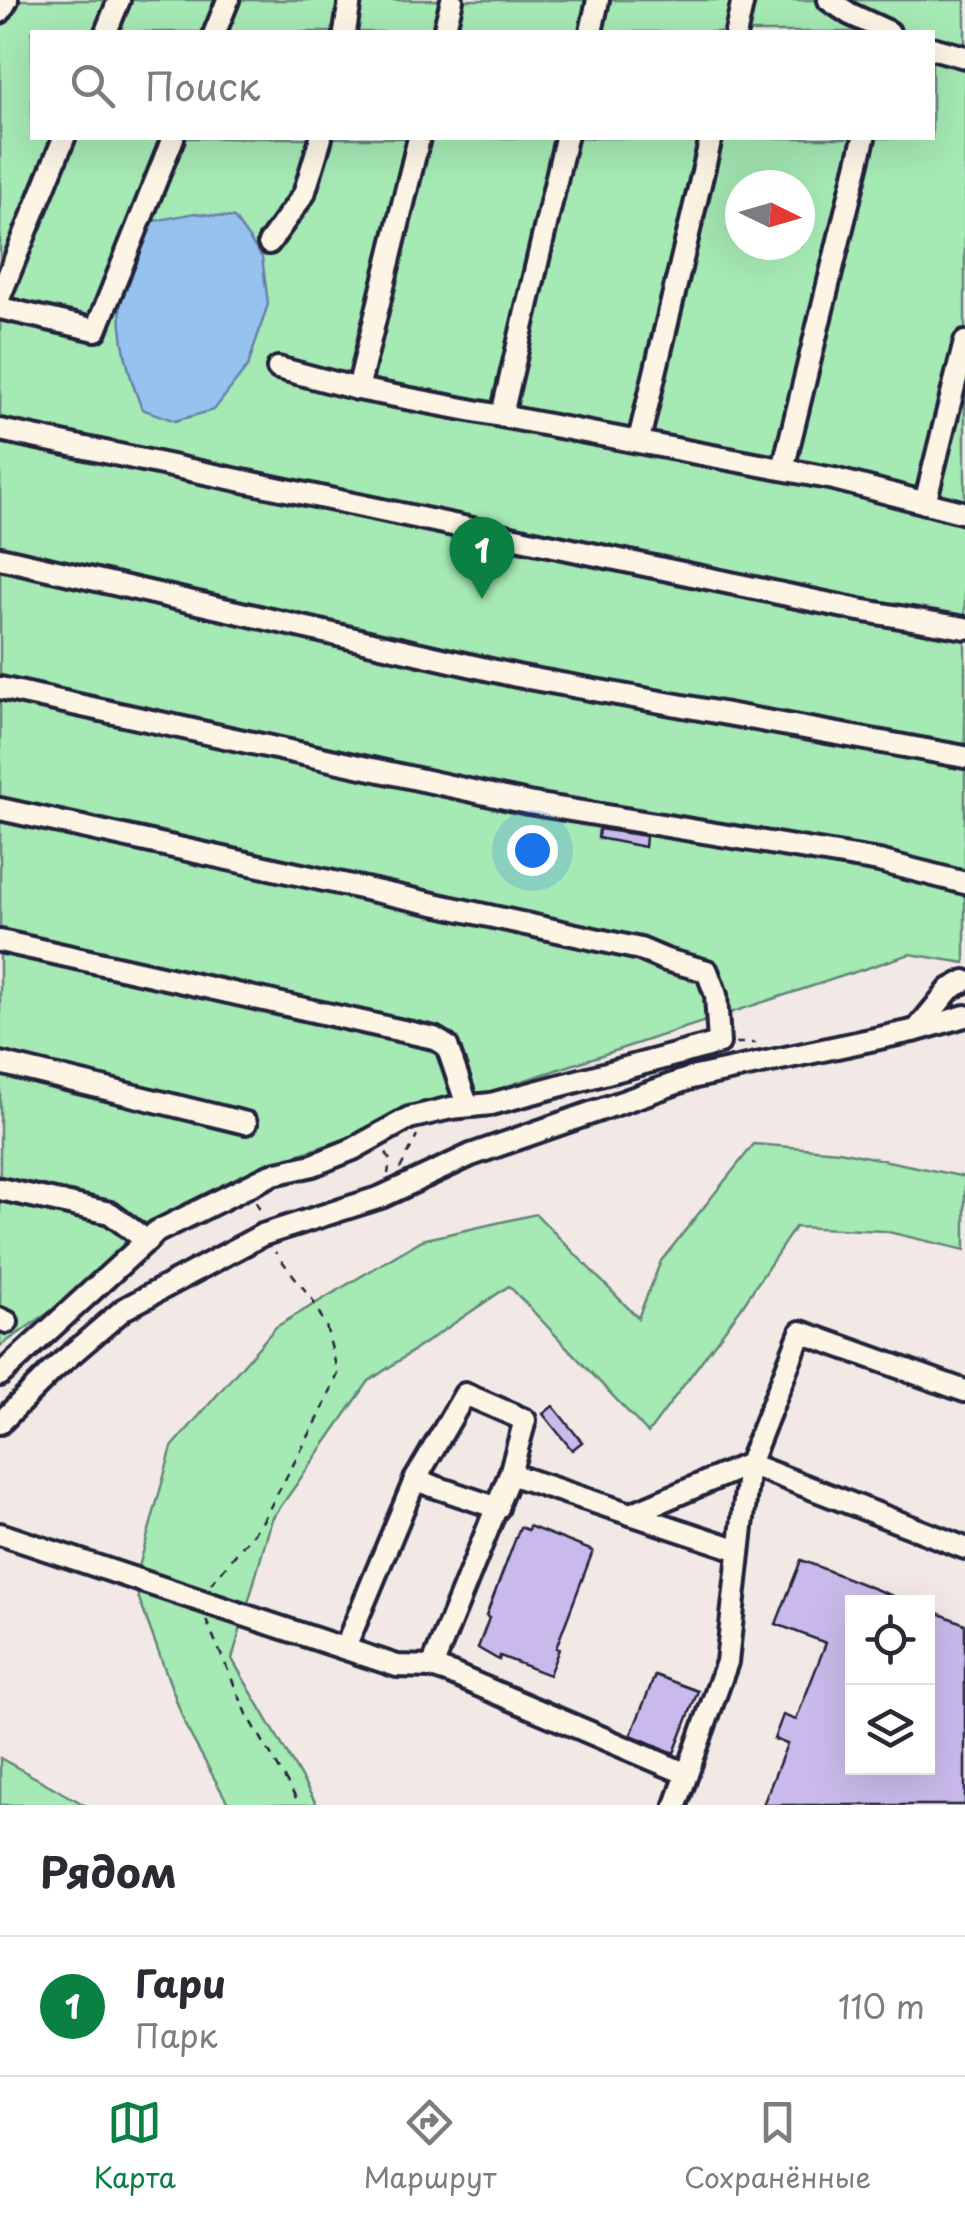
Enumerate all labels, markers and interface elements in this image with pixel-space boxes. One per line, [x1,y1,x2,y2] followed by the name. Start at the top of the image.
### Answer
[30,30,935,140] search box
[145,57,260,114] text: Поиск
[65,58,120,113] icon: search
[725,170,815,260] north arrow
[450,516,514,599] pin: 1
[507,825,558,876] your location
[845,1595,935,1775] map controls
[845,1595,935,1685] button: locate
[845,1685,935,1775] button: layers
[40,1839,177,1902] text: Рядом
[135,1954,226,2011] text: Гари
[65,1982,80,2030] text: 1
[838,1982,925,2030] text: 110 m
[135,2011,218,2059] text: Парк
[94,2095,176,2198] tab: Карта
[364,2095,496,2198] tab: Маршрут
[684,2095,871,2198] tab: Сохранённые

